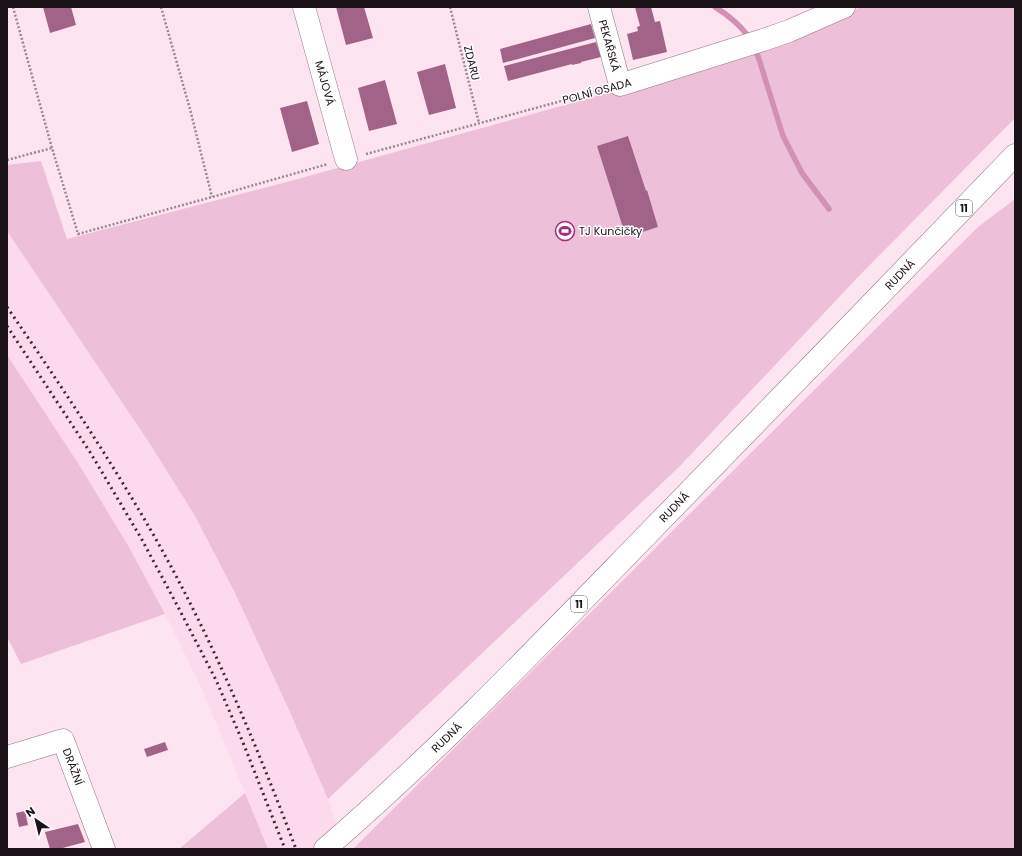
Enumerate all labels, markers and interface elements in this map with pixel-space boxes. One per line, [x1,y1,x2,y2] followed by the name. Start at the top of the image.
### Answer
[595,18,624,74] street label: PEKAŘSKÁ
[460,44,484,82] street label: ZDARU
[311,59,339,108] street label: MÁJOVÁ
[561,74,634,108] street label: POLNÍ OSADA
[956,200,972,216] road number: 11
[554,220,576,242] sports icon: TJ Kunčičky
[579,223,643,239] place label: TJ Kunčičky
[881,255,919,293] street label: RUDNÁ
[655,488,693,526] street label: RUDNÁ
[571,596,587,612] road number: 11
[428,718,466,756] street label: RUDNÁ
[59,746,87,788] street label: DRÁŽNÍ
[16,800,56,840] north arrow
[22,803,38,821] text: N

